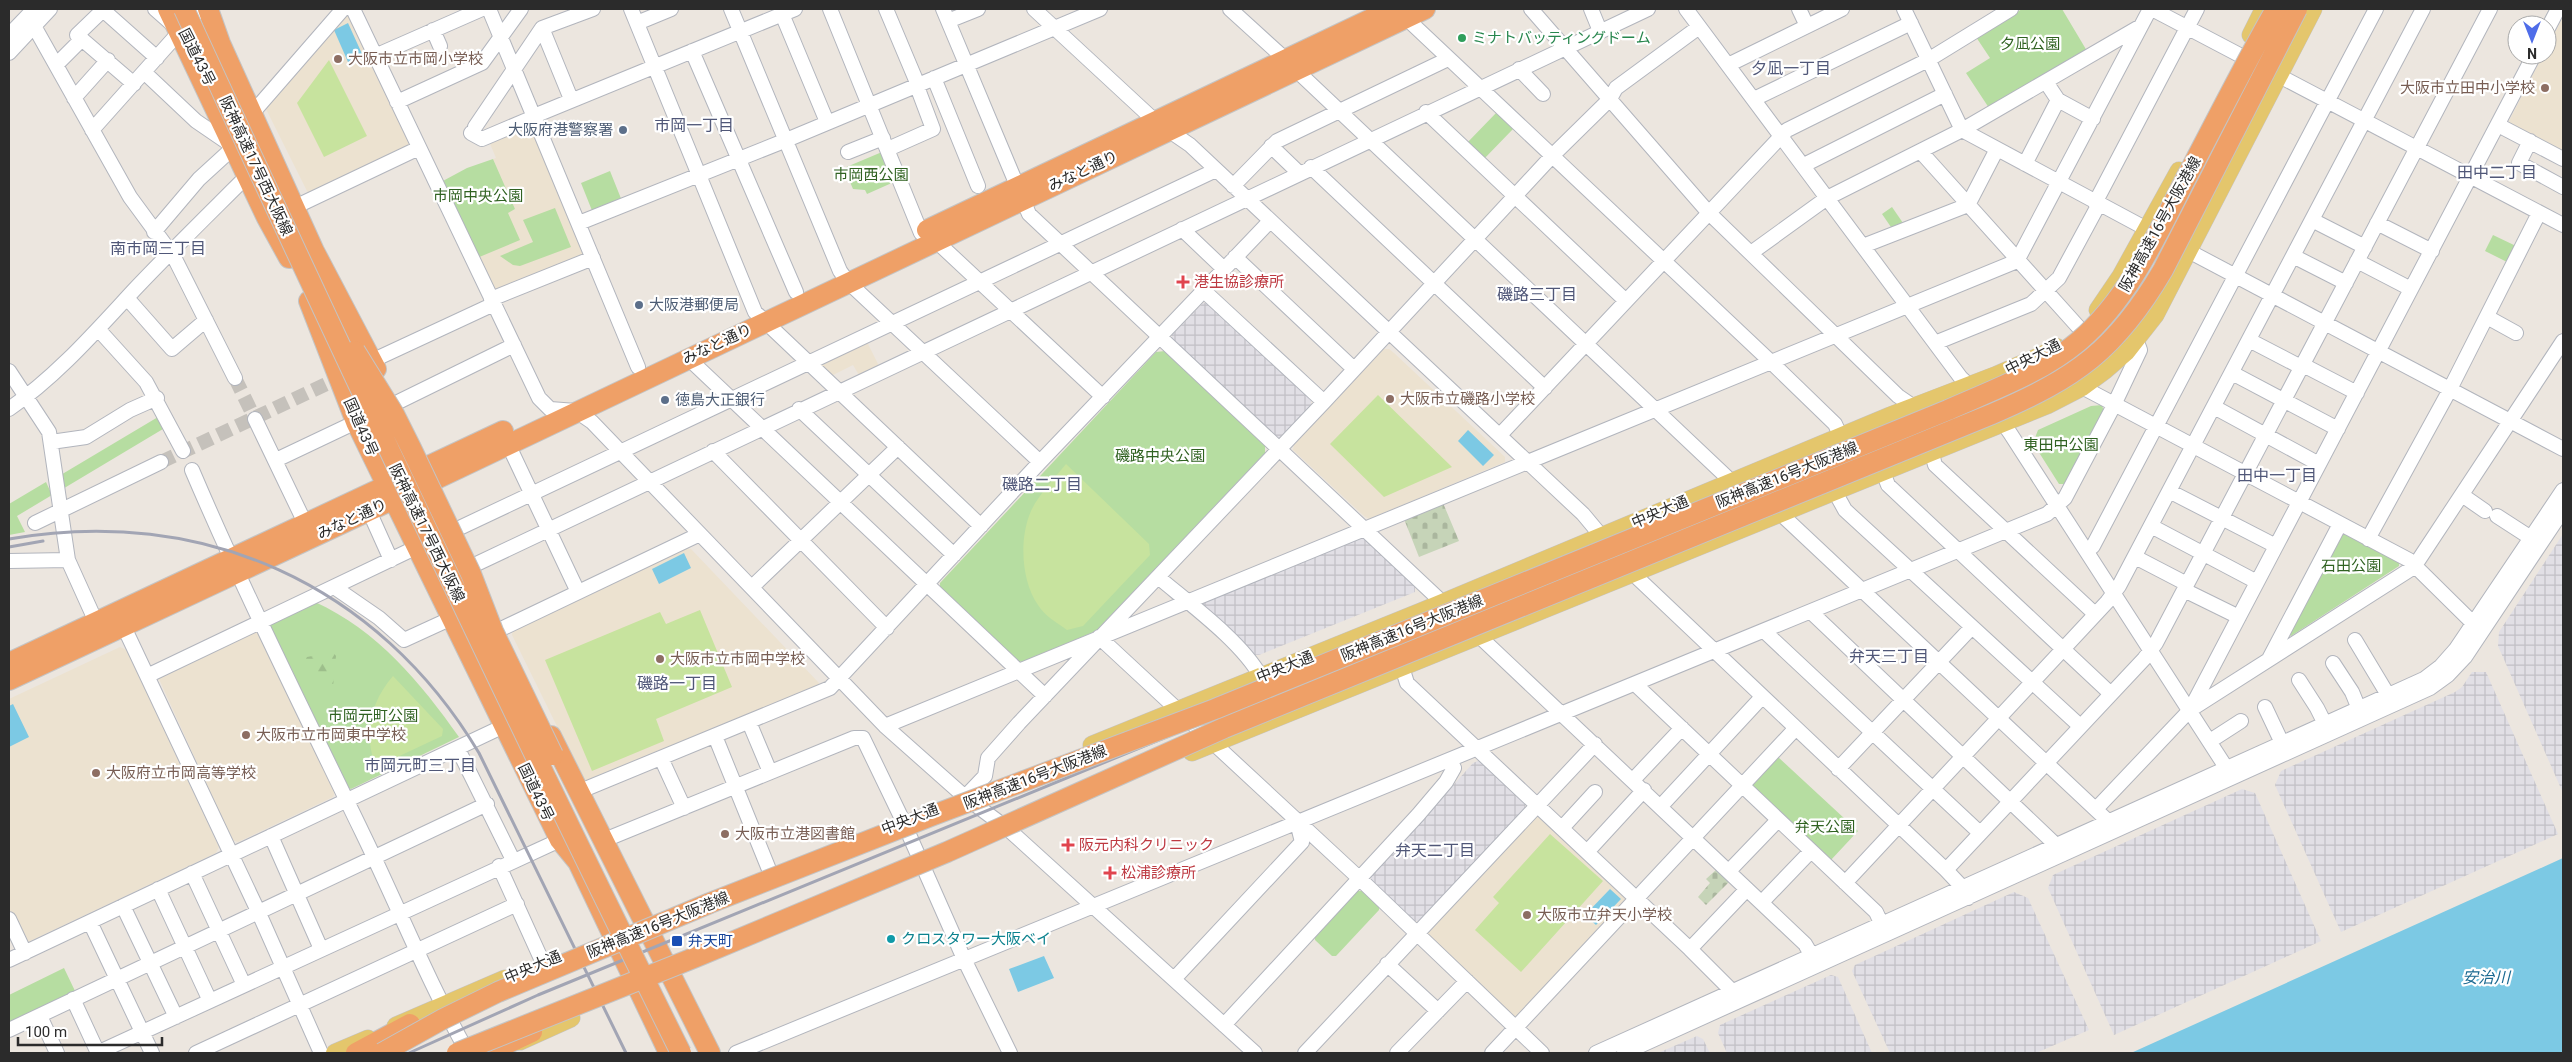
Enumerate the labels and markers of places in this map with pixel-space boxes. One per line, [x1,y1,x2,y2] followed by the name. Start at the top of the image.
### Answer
[1472,29,1651,47] place label: ミナトバッティングドーム
[1456,32,1468,44] marker: ミナトバッティングドーム
[348,50,483,68] place label: 大阪市立市岡小学校
[332,53,344,65] marker: 大阪市立市岡小学校
[2400,79,2535,97] place label: 大阪市立田中小学校
[2539,82,2551,94] marker: 大阪市立田中小学校
[508,121,613,139] place label: 大阪府港警察署
[617,124,629,136] marker: 大阪府港警察署
[1194,273,1284,291] place label: 港生協診療所
[1176,275,1190,289] marker: 港生協診療所
[649,296,739,314] place label: 大阪港郵便局
[633,299,645,311] marker: 大阪港郵便局
[1400,390,1535,408] place label: 大阪市立磯路小学校
[675,391,765,409] place label: 徳島大正銀行
[1384,393,1396,405] marker: 大阪市立磯路小学校
[659,394,671,406] marker: 徳島大正銀行
[670,650,805,668] place label: 大阪市立市岡中学校
[654,653,666,665] marker: 大阪市立市岡中学校
[256,726,406,744] place label: 大阪市立市岡東中学校
[240,729,252,741] marker: 大阪市立市岡東中学校
[106,764,256,782] place label: 大阪府立市岡高等学校
[90,767,102,779] marker: 大阪府立市岡高等学校
[735,825,855,843] place label: 大阪市立港図書館
[719,828,731,840] marker: 大阪市立港図書館
[1079,836,1214,854] place label: 阪元内科クリニック
[1061,838,1075,852] marker: 阪元内科クリニック
[1121,864,1196,882] place label: 松浦診療所
[1103,866,1117,880] marker: 松浦診療所
[1537,906,1672,924] place label: 大阪市立弁天小学校
[1521,909,1533,921] marker: 大阪市立弁天小学校
[901,930,1051,948] place label: クロスタワー大阪ベイ
[688,932,733,950] place label: 弁天町
[885,933,897,945] marker: クロスタワー大阪ベイ
[670,934,684,948] marker: 弁天町

